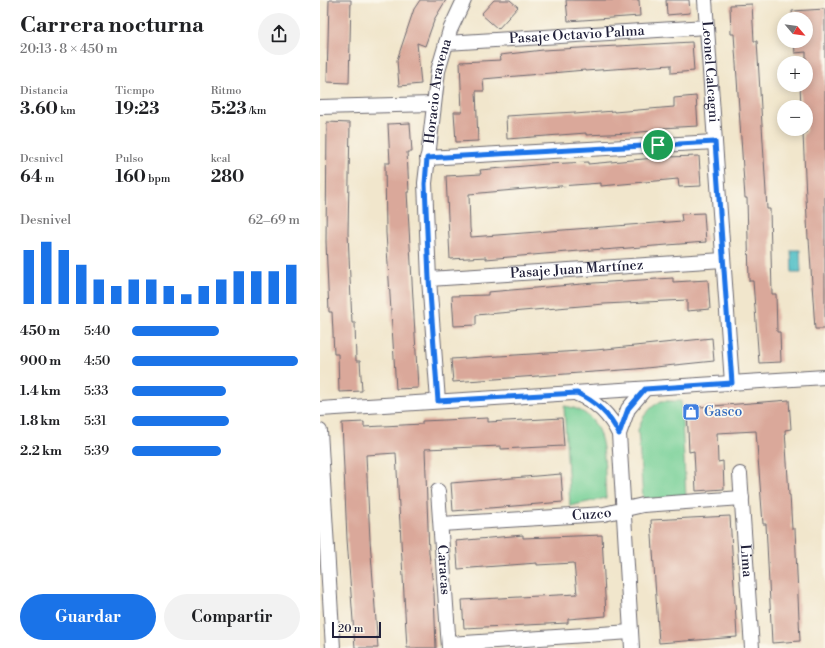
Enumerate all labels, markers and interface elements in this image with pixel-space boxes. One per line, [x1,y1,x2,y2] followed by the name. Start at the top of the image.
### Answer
[20,12,204,39] text: Carrera nocturna
[777,12,813,48] north arrow
[777,12,813,136] map controls
[258,13,300,55] button: share
[697,20,723,124] street label: Leonel Calcagni
[508,22,646,48] street label: Pasaje Octavio Palma
[421,36,456,145] street label: Horacio Aravena
[20,41,118,57] text: 20:13 · 8 × 450 m
[777,56,813,92] button: +
[20,84,68,98] text: Distancia
[115,84,154,98] text: Tiempo
[211,84,241,98] text: Ritmo
[20,98,58,120] text: 3.60
[115,98,159,120] text: 19:23
[211,98,247,120] text: 5:23
[777,100,813,136] button: −
[58,104,76,118] text: km
[247,104,266,118] text: /km
[641,128,675,162] pin
[647,134,669,156] icon: arrive
[20,152,63,166] text: Desnivel
[115,152,143,166] text: Pulso
[211,152,231,166] text: kcal
[20,166,42,188] text: 64
[115,166,146,188] text: 160
[211,166,244,188] text: 280
[42,172,54,186] text: m
[146,172,170,186] text: bpm
[20,212,71,228] text: Desnivel
[248,212,300,228] text: 62–69 m
[509,256,644,283] street label: Pasaje Juan Martínez
[20,323,60,339] text: 450 m
[84,323,110,339] text: 5:40
[20,353,61,369] text: 900 m
[84,353,110,369] text: 4:50
[20,383,61,399] text: 1.4 km
[84,383,108,399] text: 5:33
[681,402,701,422] shop icon: Gasco
[704,403,743,421] place label: Gasco
[20,413,60,429] text: 1.8 km
[84,413,107,429] text: 5:31
[20,443,62,459] text: 2.2 km
[84,443,109,459] text: 5:39
[572,504,613,525] street label: Cuzco
[433,544,454,595] street label: Caracas
[736,544,756,579] street label: Lima
[20,594,156,640] button: Guardar
[164,594,300,640] button: Compartir
[332,620,381,639] scale bar
[338,622,363,636] text: 20 m

